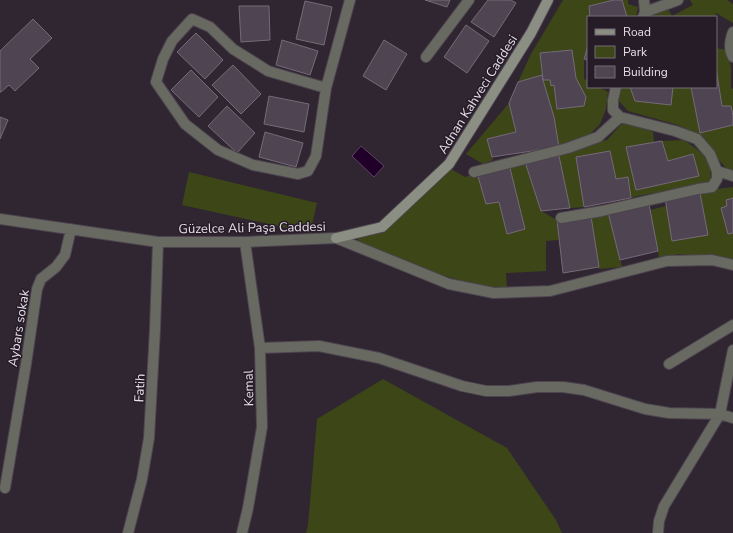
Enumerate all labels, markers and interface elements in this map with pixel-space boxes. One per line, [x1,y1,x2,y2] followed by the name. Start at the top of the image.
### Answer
[587,16,717,88] legend
[623,24,651,40] text: Road
[434,32,522,157] street label: Adnan Kahveci Caddesi
[623,44,648,60] text: Park
[623,64,668,80] text: Building
[178,218,326,238] street label: Güzelce Ali Paşa Caddesi
[4,288,34,368] street label: Aybars sokak
[240,369,258,407] street label: Kemal
[130,373,150,403] street label: Fatih

